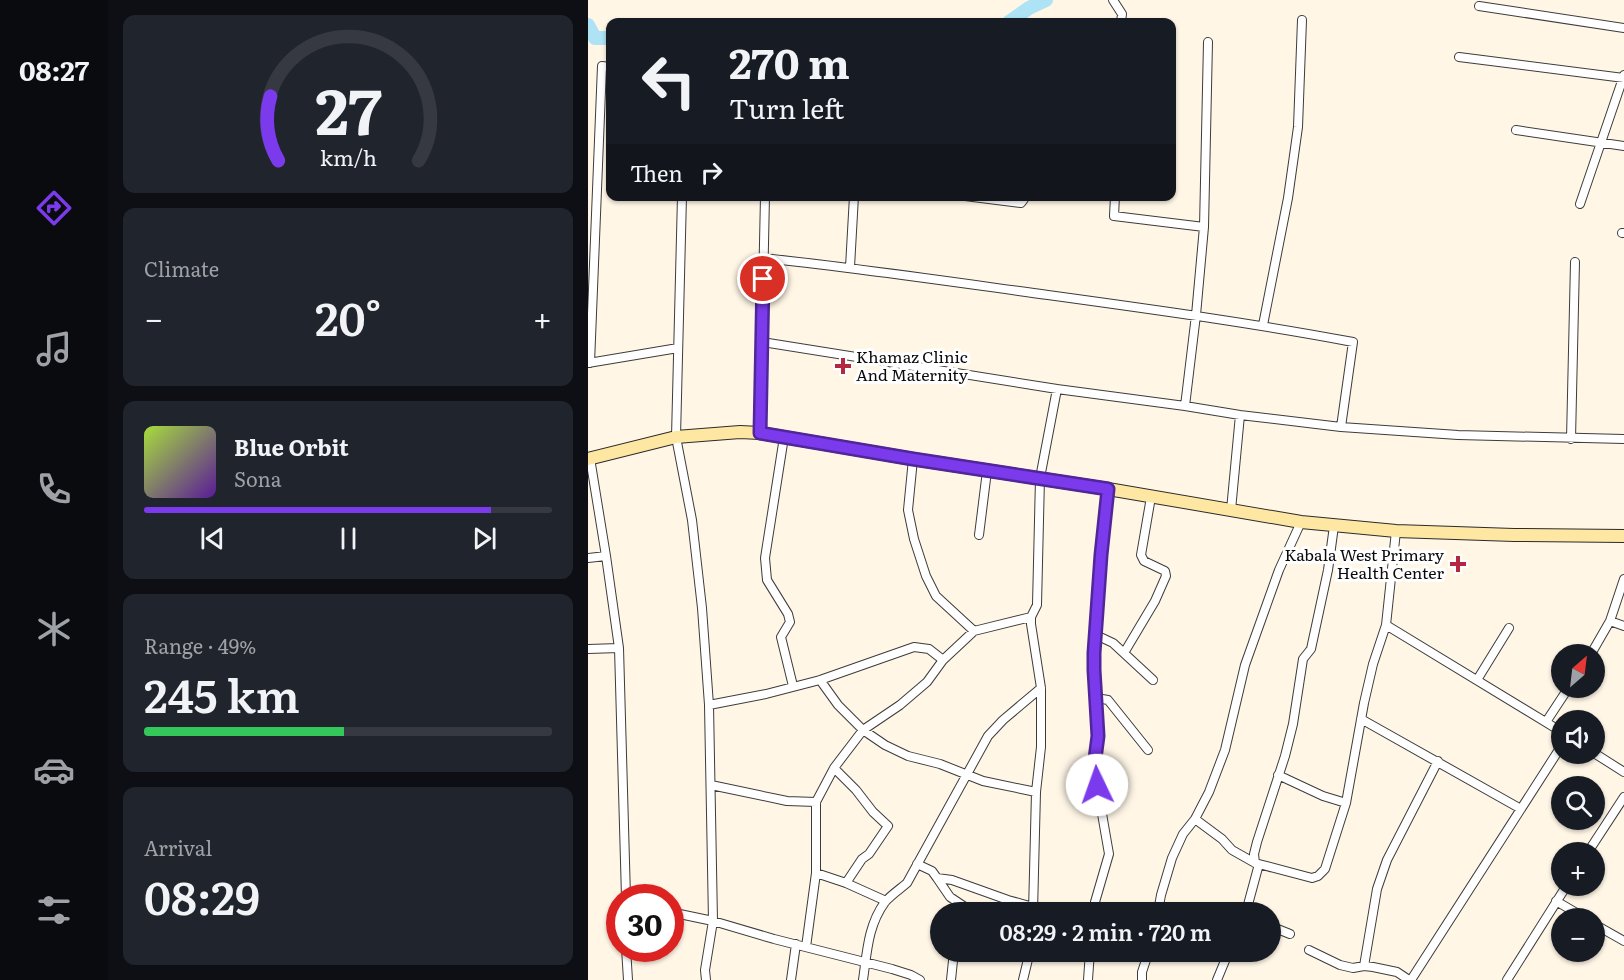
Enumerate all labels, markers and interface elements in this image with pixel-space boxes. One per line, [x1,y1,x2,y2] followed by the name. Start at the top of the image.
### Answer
[729,30,850,92] text: 270 m
[630,42,708,120] icon: left
[19,49,89,89] text: 08:27
[315,62,381,154] text: 27
[729,87,844,127] text: Turn left
[319,141,377,173] text: km/h
[630,156,683,189] text: Then
[695,156,728,189] icon: right
[33,187,75,229] icon: directions
[144,253,219,283] text: Climate
[737,253,788,304] pin
[746,262,779,295] icon: arrive
[315,283,381,350] text: 20°
[144,292,163,341] text: −
[533,292,552,341] text: +
[33,328,75,370] icon: music
[856,344,969,386] place label: Khamaz Clinic And Maternity
[834,357,852,375] marker: Khamaz Clinic And Maternity
[234,430,349,463] text: Blue Orbit
[234,463,282,493] text: Sona
[33,468,75,510] icon: phone
[196,522,229,555] icon: previous
[332,522,365,555] icon: pause
[468,522,501,555] icon: next
[1284,542,1445,584] place label: Kabala West Primary Health Center
[1449,555,1467,573] marker: Kabala West Primary Health Center
[33,608,75,650] icon: climate
[144,630,256,660] text: Range · 49%
[1551,644,1605,698] north arrow
[1551,644,1605,962] map controls
[144,660,300,727] text: 245 km
[1551,710,1605,764] button: sound
[33,749,75,791] icon: car
[1065,753,1129,817] position arrow
[1551,776,1605,830] button: search
[144,832,212,862] text: Arrival
[1551,842,1605,896] button: +
[144,862,260,929] text: 08:29
[606,884,684,962] speed limit sign: 30
[33,889,75,931] icon: filters
[1551,908,1605,962] button: −
[1000,915,1211,948] text: 08:29 · 2 min · 720 m

